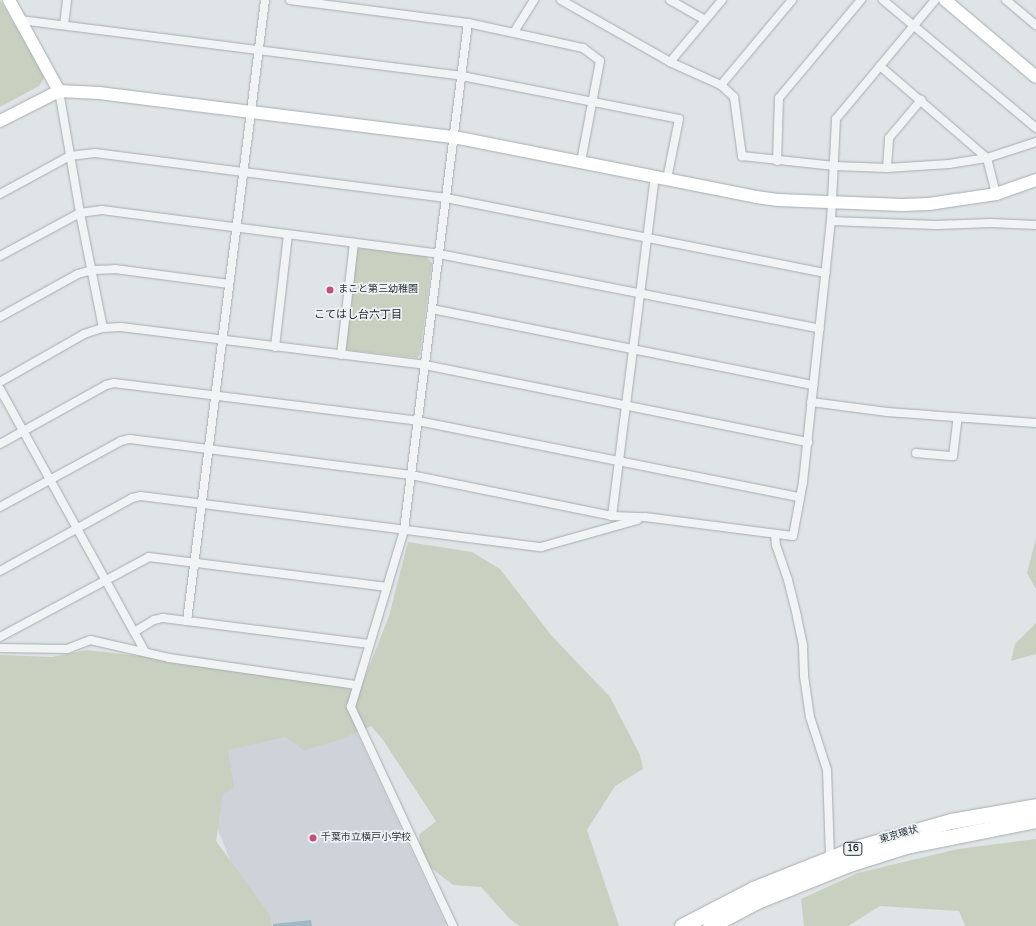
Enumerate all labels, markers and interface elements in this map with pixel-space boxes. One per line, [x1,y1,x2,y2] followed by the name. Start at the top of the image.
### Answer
[338,284,418,296] place label: まこと第三幼稚園
[325,285,335,295] marker: まこと第三幼稚園
[314,308,402,322] district label: こてはし台六丁目
[878,824,920,846] street label: 東京環状
[321,832,411,844] place label: 千葉市立横戸小学校
[308,833,318,843] marker: 千葉市立横戸小学校
[843,842,863,856] road number: 16

